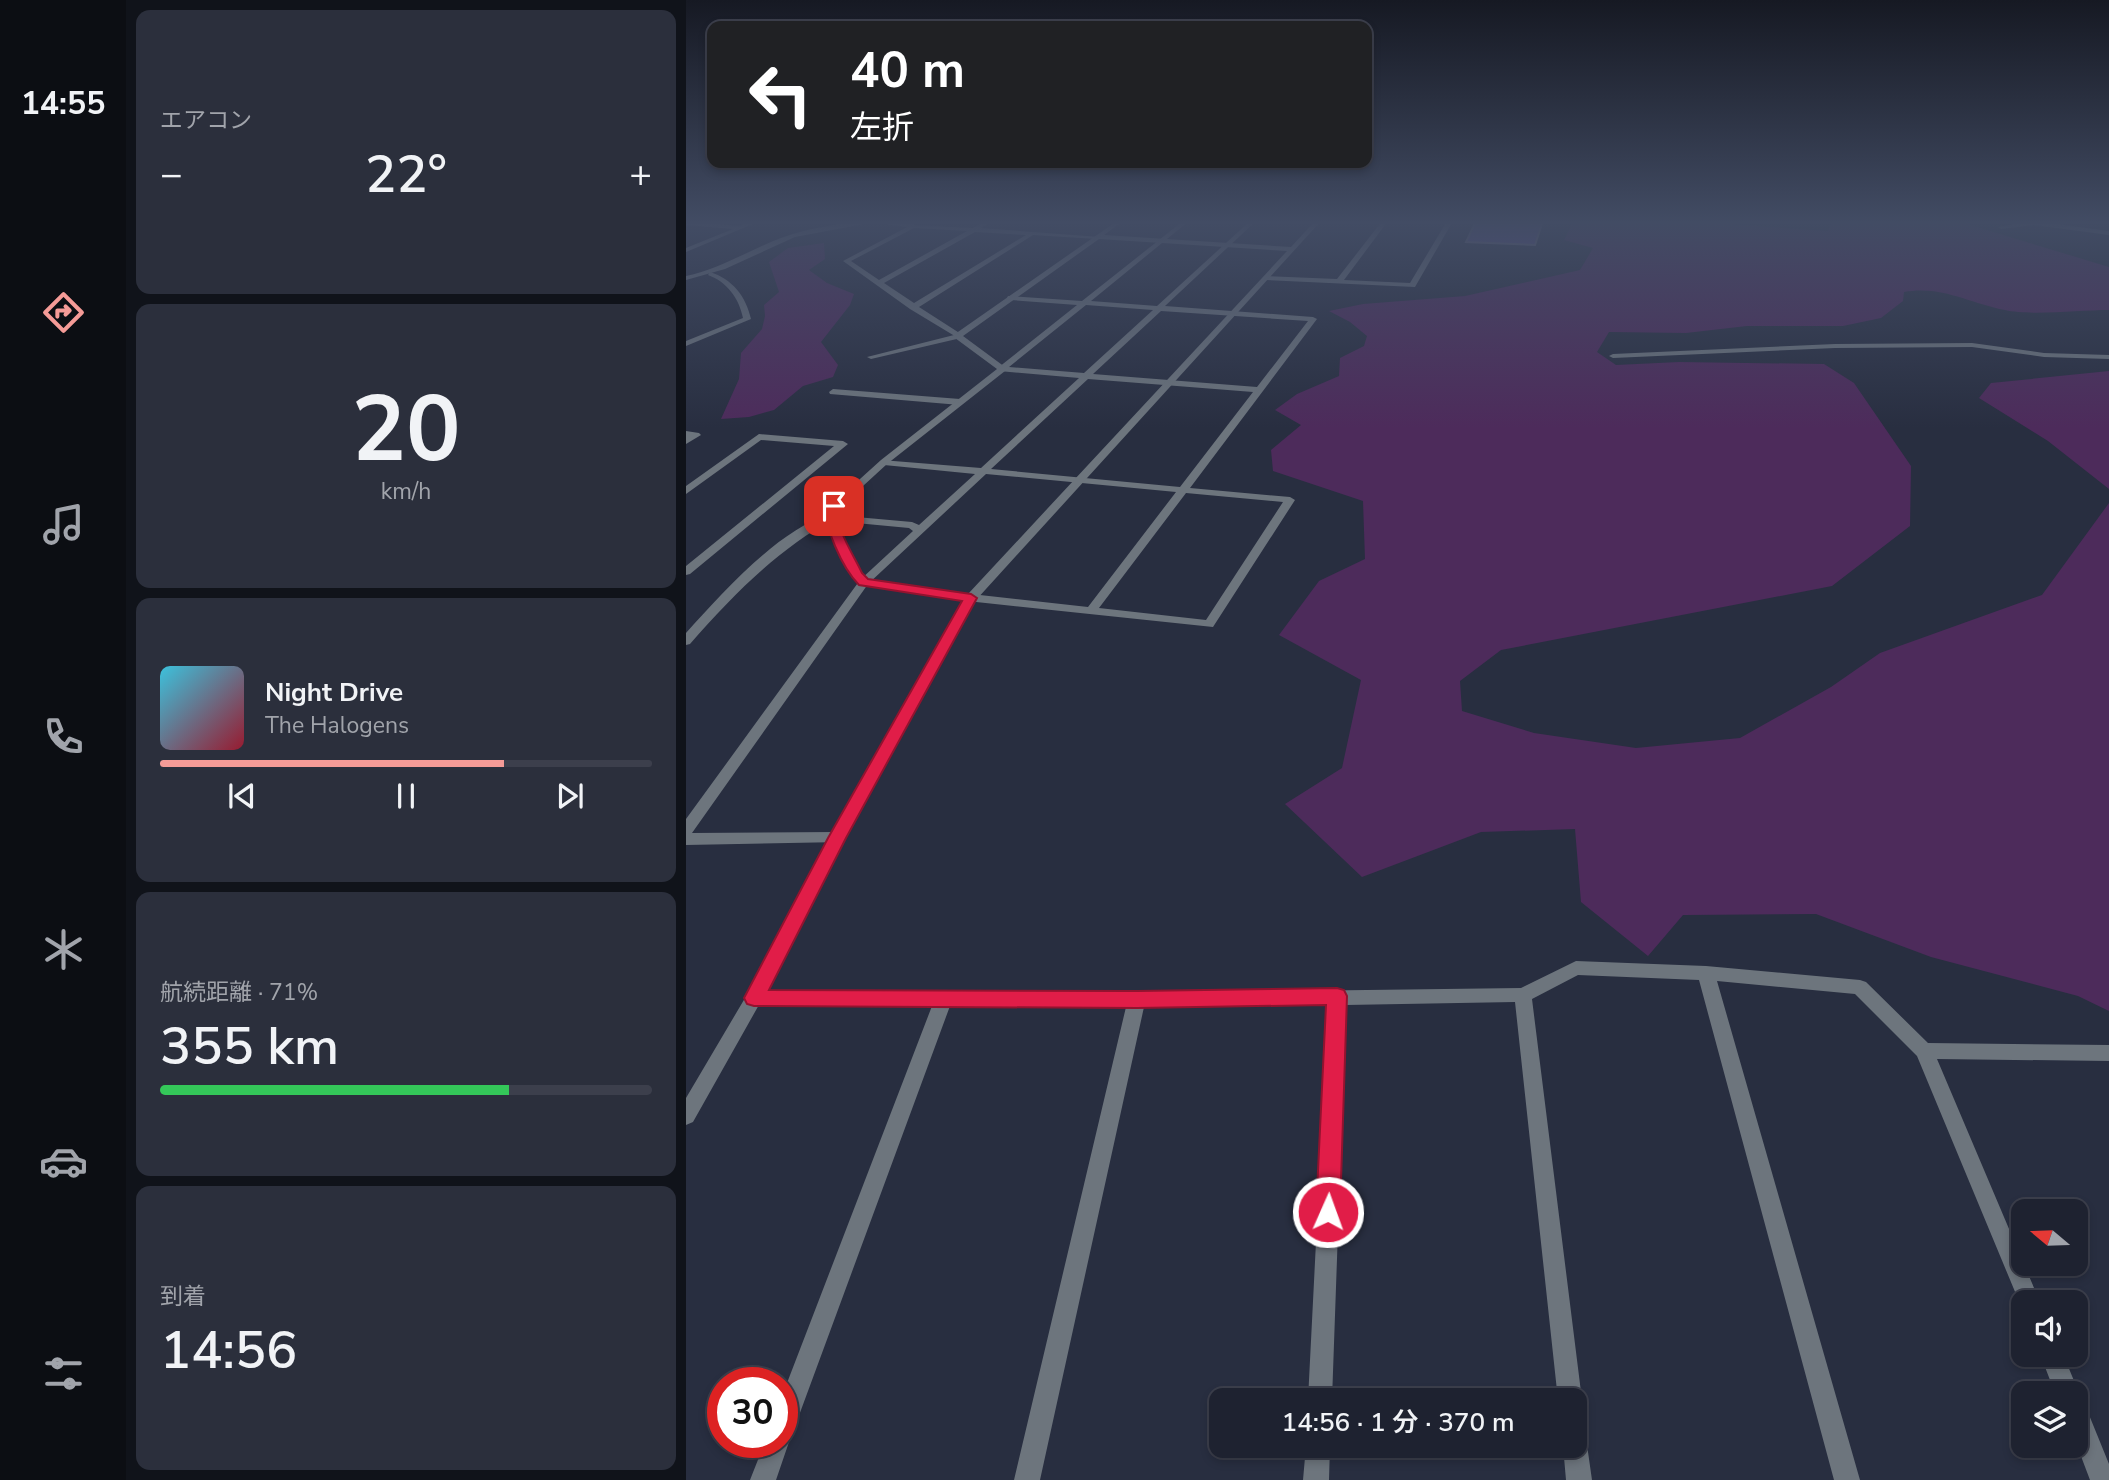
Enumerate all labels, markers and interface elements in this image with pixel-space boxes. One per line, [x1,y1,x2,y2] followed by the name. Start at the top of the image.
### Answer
[850,37,965,104] text: 40 m
[735,49,826,140] icon: left
[21,82,105,125] text: 14:55
[160,105,252,136] text: エアコン
[850,106,914,149] text: 左折
[365,139,447,210] text: 22°
[160,149,183,200] text: −
[629,149,652,200] text: +
[39,288,88,337] icon: directions
[351,368,461,492] text: 20
[381,476,431,507] text: km/h
[804,476,864,536] pin
[815,487,853,525] icon: arrive
[39,500,88,549] icon: music
[265,675,403,710] text: Night Drive
[265,710,409,741] text: The Halogens
[39,712,88,761] icon: phone
[223,777,261,815] icon: previous
[387,777,425,815] icon: pause
[551,777,589,815] icon: next
[39,925,88,974] icon: climate
[160,977,318,1008] text: 航続距離 · 71%
[160,1011,339,1082] text: 355 km
[39,1137,88,1186] icon: car
[1291,1175,1365,1249] position arrow
[2011,1199,2088,1276] north arrow
[2011,1199,2088,1458] map controls
[160,1281,206,1312] text: 到着
[2011,1290,2088,1367] button: sound
[160,1315,297,1386] text: 14:56
[39,1349,88,1398] icon: filters
[707,1367,798,1458] speed limit sign: 30
[2011,1381,2088,1458] button: layers
[1282,1405,1514,1440] text: 14:56 · 1 分 · 370 m

